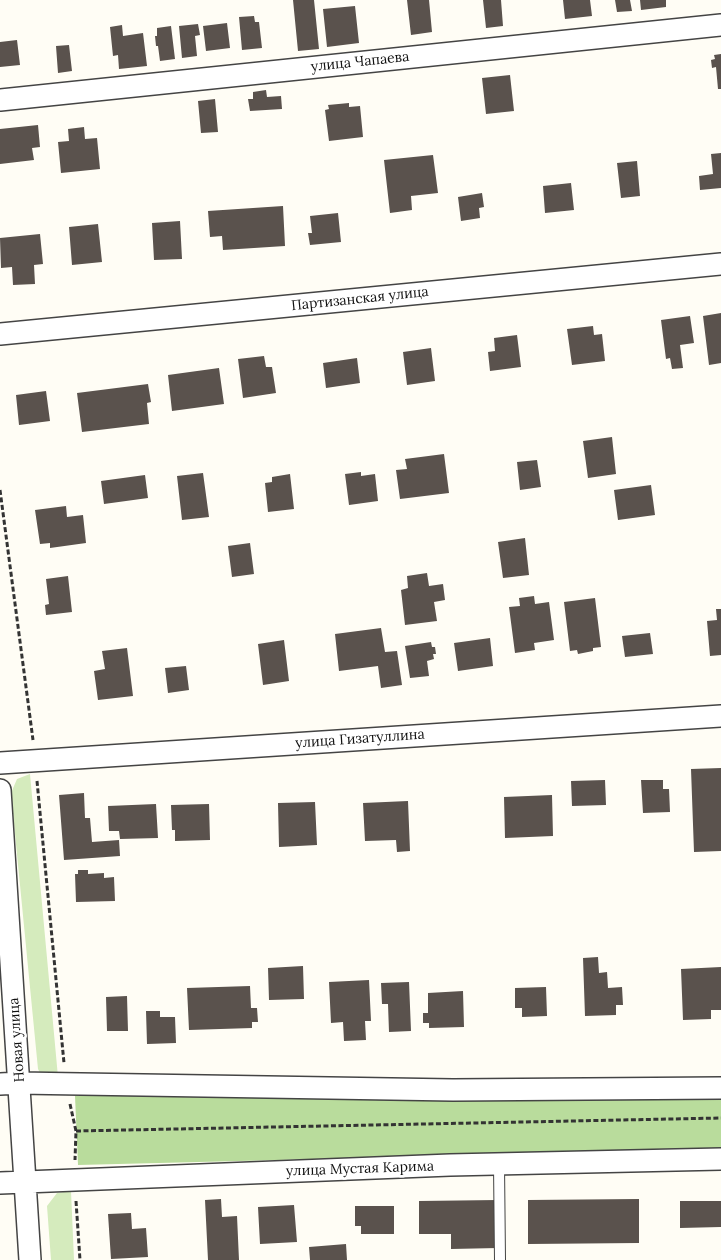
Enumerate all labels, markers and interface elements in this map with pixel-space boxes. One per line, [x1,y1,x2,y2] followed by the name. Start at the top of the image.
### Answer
[310,48,410,76] street label: улица Чапаева
[291,283,429,315] street label: Партизанская улица
[295,726,425,752] street label: улица Гизатуллина
[6,997,28,1083] street label: Новая улица
[286,1158,434,1180] street label: улица Мустая Карима

